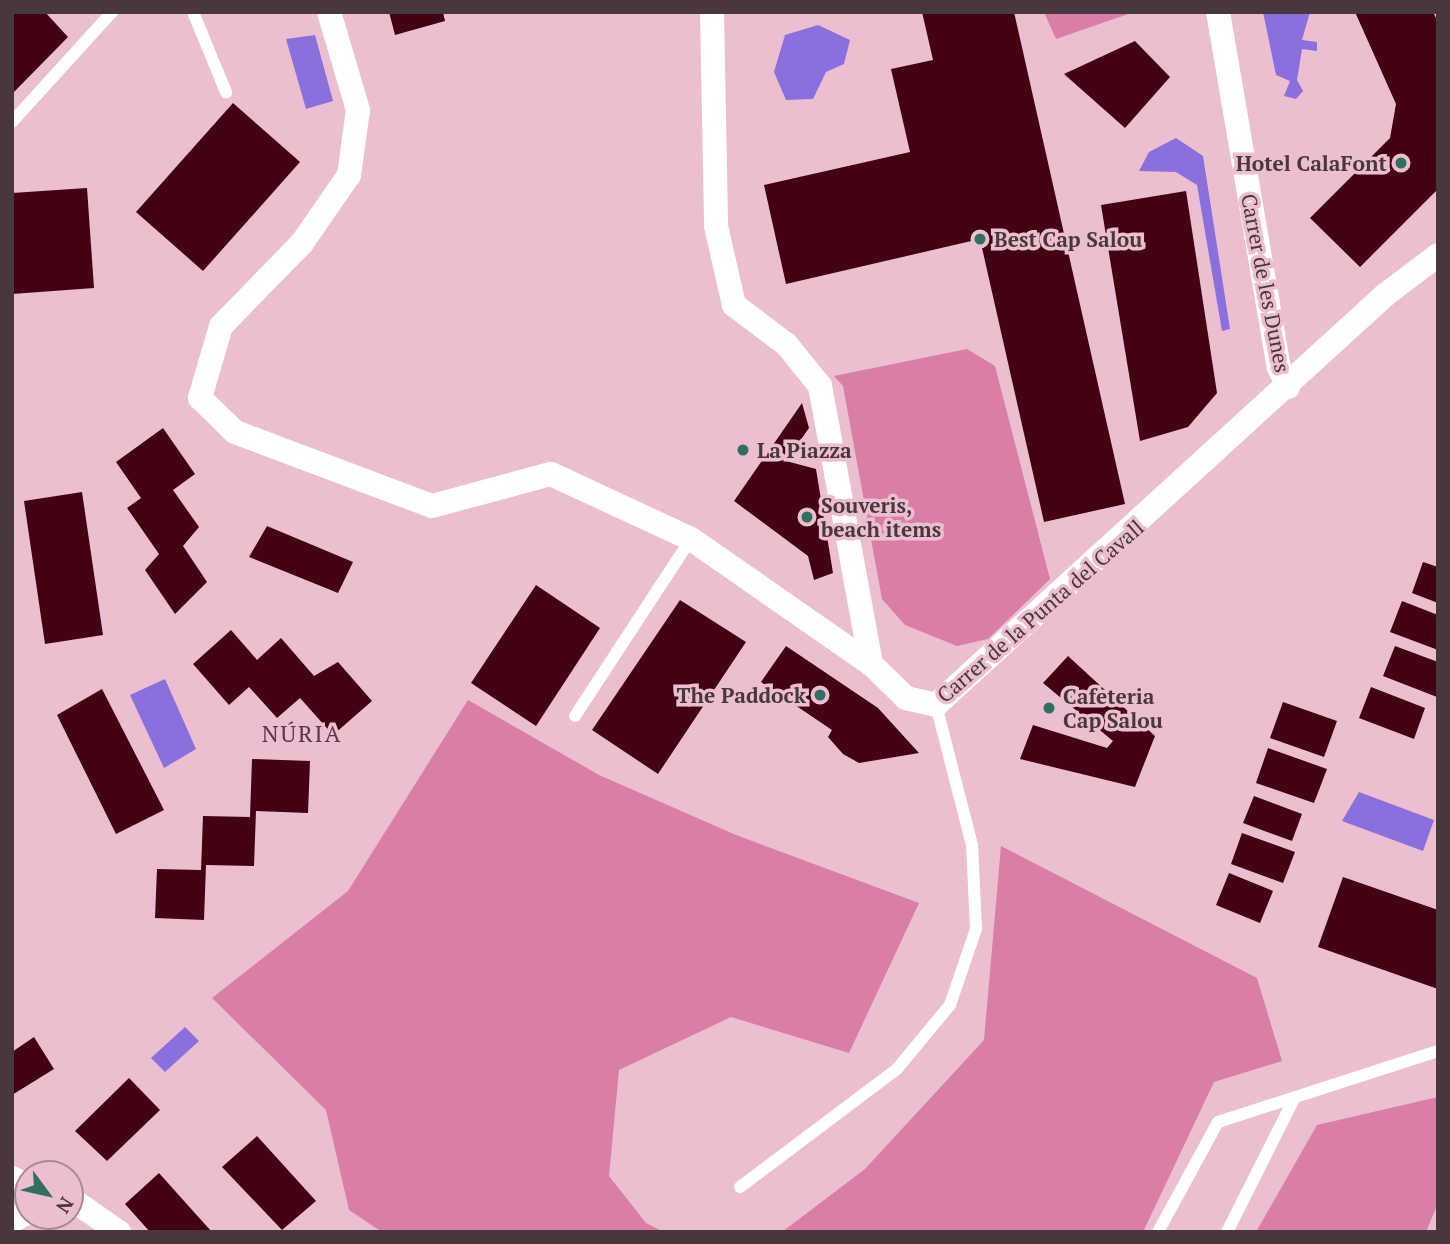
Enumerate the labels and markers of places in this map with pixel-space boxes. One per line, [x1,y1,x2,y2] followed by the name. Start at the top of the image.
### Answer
[1236,150,1387,176] place label: Hotel CalaFont
[1393,155,1409,171] marker: Hotel CalaFont
[994,226,1142,252] place label: Best Cap Salou
[972,231,988,247] marker: Best Cap Salou
[757,437,852,463] place label: La Piazza
[735,442,751,458] marker: La Piazza
[821,492,941,542] place label: Souveris, beach items
[799,509,815,525] marker: Souveris, beach items
[677,682,806,708] place label: The Paddock
[1063,683,1163,733] place label: Cafeteria Cap Salou
[812,687,828,703] marker: The Paddock
[1041,700,1057,716] marker: Cafeteria Cap Salou

